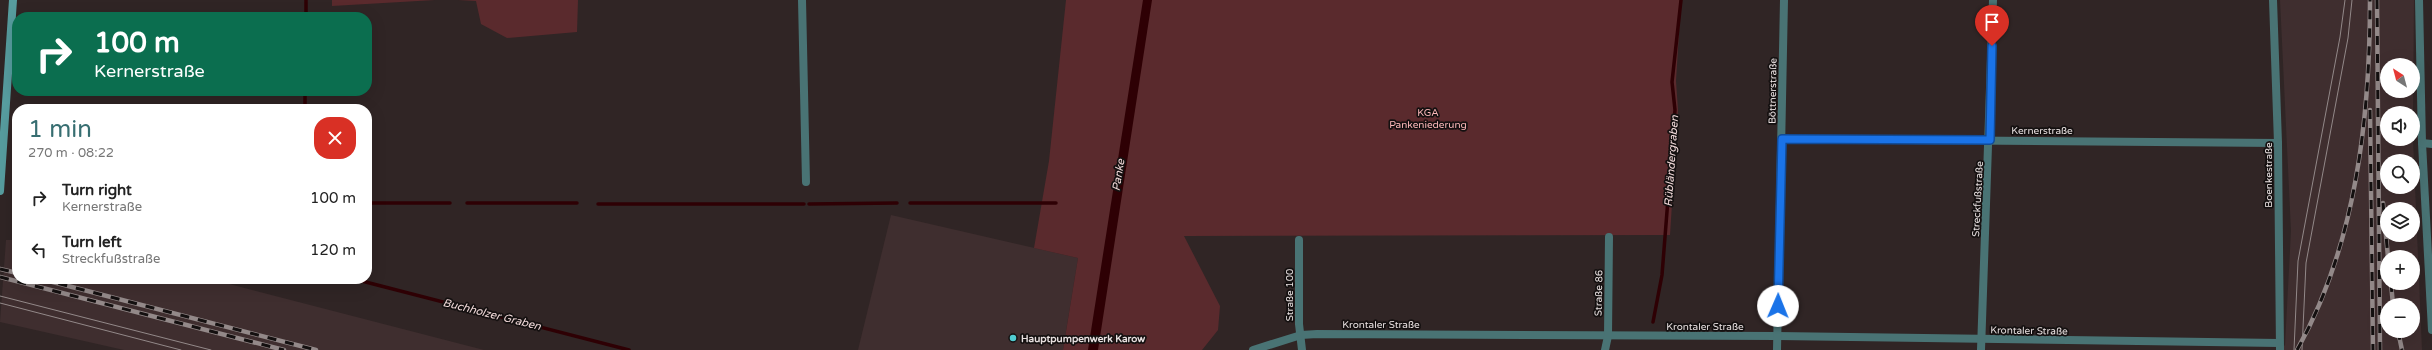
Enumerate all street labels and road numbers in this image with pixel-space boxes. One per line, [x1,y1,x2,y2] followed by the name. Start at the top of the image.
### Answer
[1766,58,1780,124] street label: Böttnerstraße
[2011,125,2073,137] street label: Kernerstraße
[2263,142,2275,208] street label: Boenkestraße
[1970,161,1986,237] street label: Streckfußstraße
[1284,269,1296,321] street label: Straße 100
[1593,270,1605,316] street label: Straße 86
[1342,319,1420,331] street label: Krontaler Straße
[1666,321,1744,333] street label: Krontaler Straße
[1990,324,2068,338] street label: Krontaler Straße

